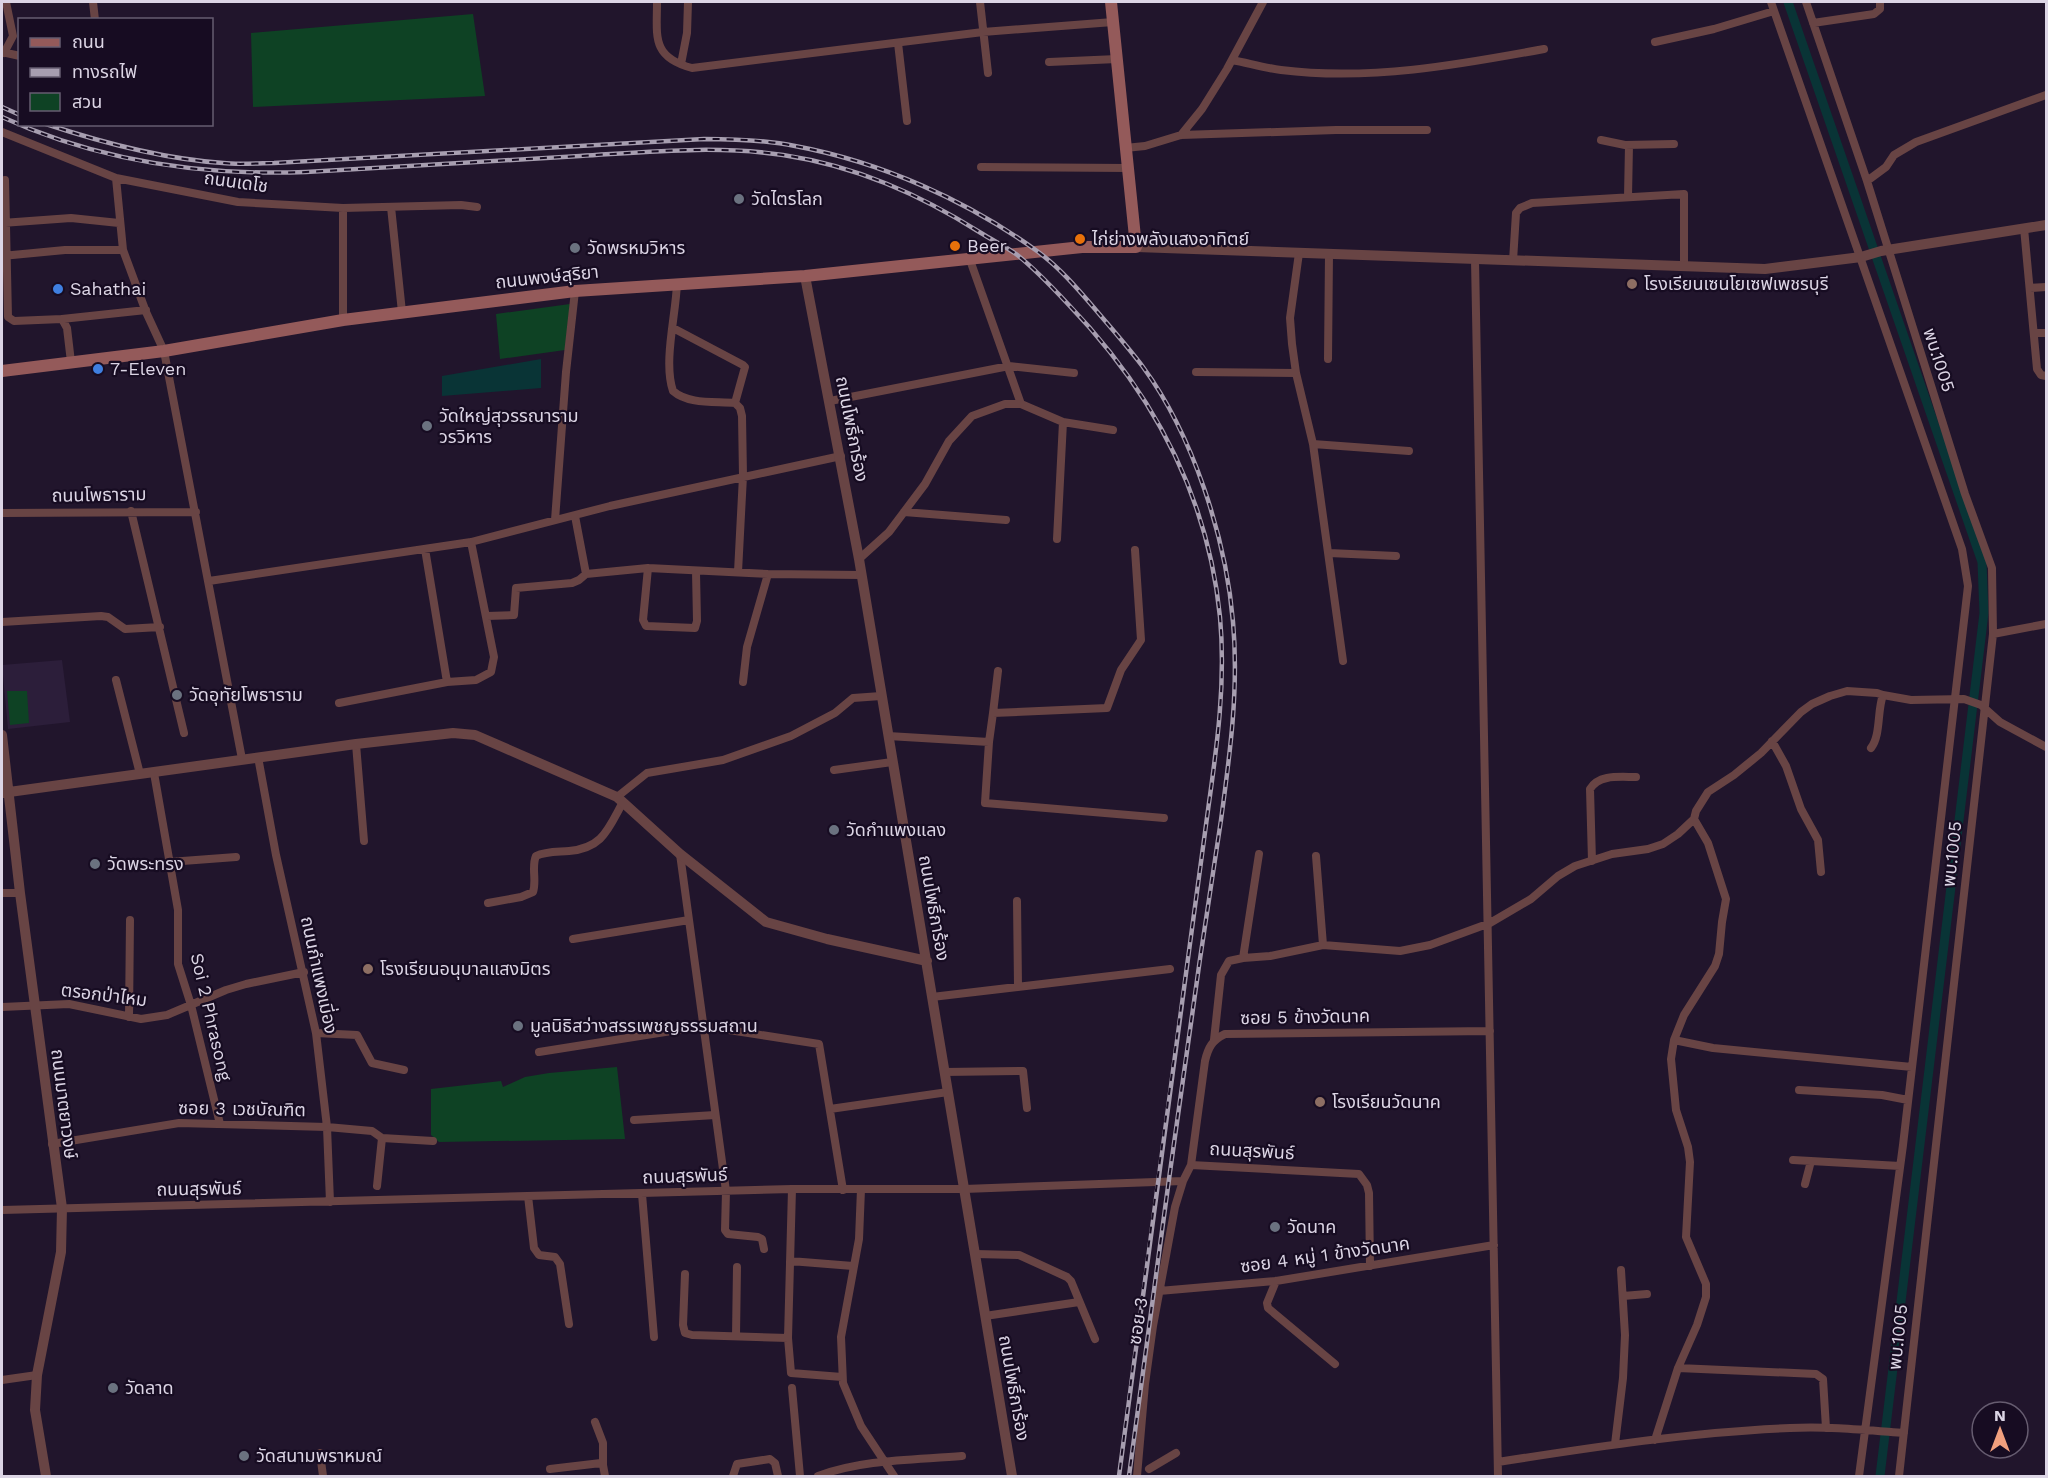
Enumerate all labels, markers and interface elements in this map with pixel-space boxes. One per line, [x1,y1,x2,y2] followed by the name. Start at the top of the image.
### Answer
[18,18,213,126] legend
[72,31,105,52] text: ถนน
[72,61,137,82] text: ทางรถไฟ
[72,91,102,112] text: สวน
[203,167,269,196] street label: ถนนเดโช
[751,188,823,209] place label: วัดไตรโลก
[732,192,746,206] marker: วัดไตรโลก
[1091,228,1249,249] place label: ไก่ย่างพลังแสงอาทิตย์
[1073,232,1087,246] marker: ไก่ย่างพลังแสงอาทิตย์
[967,235,1007,256] place label: Beer
[587,237,686,258] place label: วัดพรหมวิหาร
[948,239,962,253] marker: Beer
[568,241,582,255] marker: วัดพรหมวิหาร
[494,261,600,293] street label: ถนนพงษ์สุริยา
[1644,273,1829,295] place label: โรงเรียนเซนโยเซฟเพชรบุรี
[1625,277,1639,291] marker: โรงเรียนเซนโยเซฟเพชรบุรี
[70,278,146,299] place label: Sahathai
[51,282,65,296] marker: Sahathai
[1919,325,1960,394] street label: พบ.1005
[110,358,186,379] place label: 7-Eleven
[91,362,105,376] marker: 7-Eleven
[832,374,873,484] street label: ถนนโพธิ์การ้อง
[439,405,579,447] place label: วัดใหญ่สุวรรณาราม วรวิหาร
[420,419,434,433] marker: วัดใหญ่สุวรรณาราม วรวิหาร
[51,483,147,506] street label: ถนนโพธาราม
[189,684,303,706] place label: วัดอุทัยโพธาราม
[170,688,184,702] marker: วัดอุทัยโพธาราม
[846,819,946,840] place label: วัดกำแพงแลง
[1938,820,1965,888] street label: พบ.1005
[827,823,841,837] marker: วัดกำแพงแลง
[107,853,184,874] place label: วัดพระทรง
[915,853,954,963] street label: ถนนโพธิ์การ้อง
[88,857,102,871] marker: วัดพระทรง
[297,914,344,1035] street label: ถนนกำแพงเมี่อง
[187,951,236,1083] street label: Soi 2 Phrasong
[380,958,551,980] place label: โรงเรียนอนุบาลแสงมิตร
[361,962,375,976] marker: โรงเรียนอนุบาลแสงมิตร
[60,979,148,1010] street label: ตรอกป่าไหม
[1240,1005,1370,1028] street label: ซอย 5 ข้างวัดนาค
[530,1015,758,1038] place label: มูลนิธิสว่างสรรเพชญธรรมสถาน
[511,1019,525,1033] marker: มูลนิธิสว่างสรรเพชญธรรมสถาน
[47,1048,82,1160] street label: ถนนมาตยาวงษ์
[1332,1091,1441,1112] place label: โรงเรียนวัดนาค
[1313,1095,1327,1109] marker: โรงเรียนวัดนาค
[178,1097,306,1120] street label: ซอย 3 เวชบัณฑิต
[1209,1138,1295,1164] street label: ถนนสุรพันธ์
[642,1164,728,1188] street label: ถนนสุรพันธ์
[156,1177,242,1201] street label: ถนนสุรพันธ์
[1287,1216,1336,1237] place label: วัดนาค
[1268,1220,1282,1234] marker: วัดนาค
[1239,1232,1411,1279] street label: ซอย 4 หมู่ 1 ข้างวัดนาค
[1123,1296,1152,1346] street label: ซอย 3
[1884,1303,1911,1371] street label: พบ.1005
[995,1333,1034,1443] street label: ถนนโพธิ์การ้อง
[125,1377,174,1398] place label: วัดลาด
[106,1381,120,1395] marker: วัดลาด
[1970,1400,2030,1460] north arrow
[1994,1406,2006,1425] text: N
[256,1445,382,1466] place label: วัดสนามพราหมณ์
[237,1449,251,1463] marker: วัดสนามพราหมณ์

